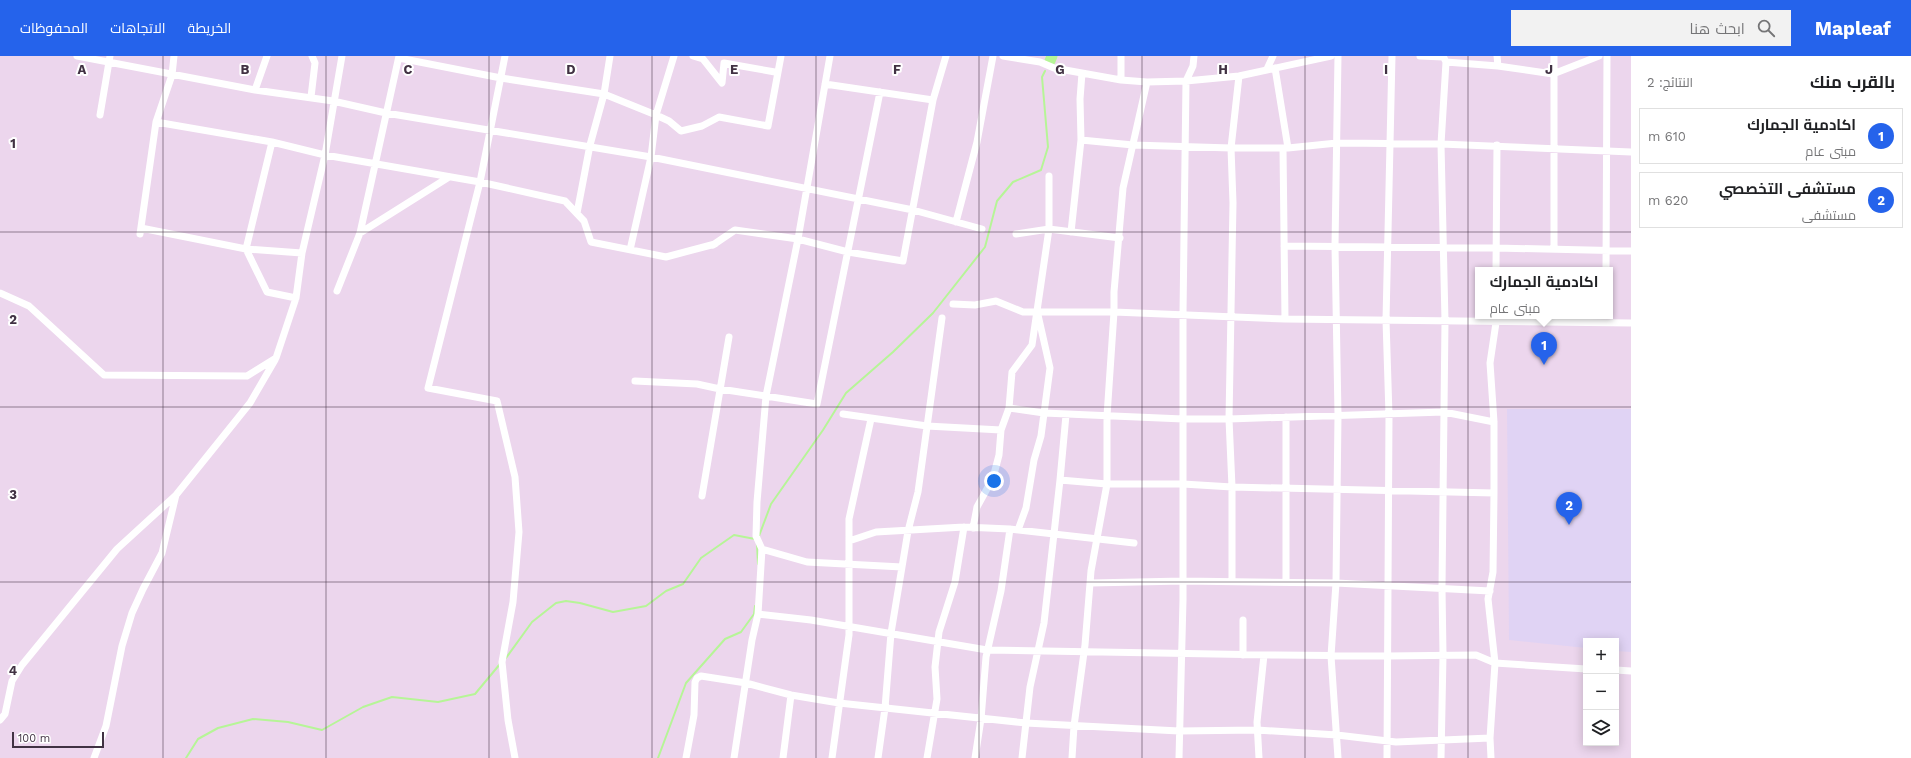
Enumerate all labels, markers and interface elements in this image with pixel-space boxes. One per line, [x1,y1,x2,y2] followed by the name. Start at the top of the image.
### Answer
[1511,10,1791,46] search box
[1755,17,1777,39] icon: search
[1815,17,1891,40] text: Mapleaf
[20,20,88,36] text: المحفوظات
[110,20,166,36] text: الاتجاهات
[188,20,231,36] text: الخريطة
[1690,20,1745,38] text: ابحث هنا
[78,62,87,77] text: A
[241,62,250,77] text: B
[404,62,413,77] text: C
[566,62,576,77] text: D
[730,62,738,77] text: E
[893,62,901,77] text: F
[1055,62,1065,77] text: G
[1218,62,1228,77] text: H
[1384,62,1388,77] text: I
[1545,62,1553,77] text: J
[1810,72,1895,92] text: بالقرب منك
[1647,75,1693,90] text: النتائج: 2
[1747,116,1856,134] text: اكادمية الجمارك
[1648,129,1686,144] text: 610 m
[1878,129,1884,144] text: 1
[10,136,16,151] text: 1
[1805,144,1856,159] text: مبنى عام
[1719,180,1856,198] text: مستشفى التخصصي
[1648,193,1688,208] text: 620 m
[1877,193,1885,208] text: 2
[1802,208,1856,223] text: مستشفى
[1475,267,1613,319] popup
[1490,273,1598,291] text: اكادمية الجمارك
[1490,301,1540,316] text: مبنى عام
[9,312,17,327] text: 2
[1531,332,1557,365] pin: 1
[984,471,1004,491] your location
[9,487,17,502] text: 3
[1556,492,1582,525] pin: 2
[1583,638,1619,746] map controls
[1583,638,1619,674] button: +
[9,663,18,678] text: 4
[1583,674,1619,710] button: −
[1583,710,1619,746] button: layers
[12,730,104,749] scale bar
[18,732,50,745] text: 100 m

